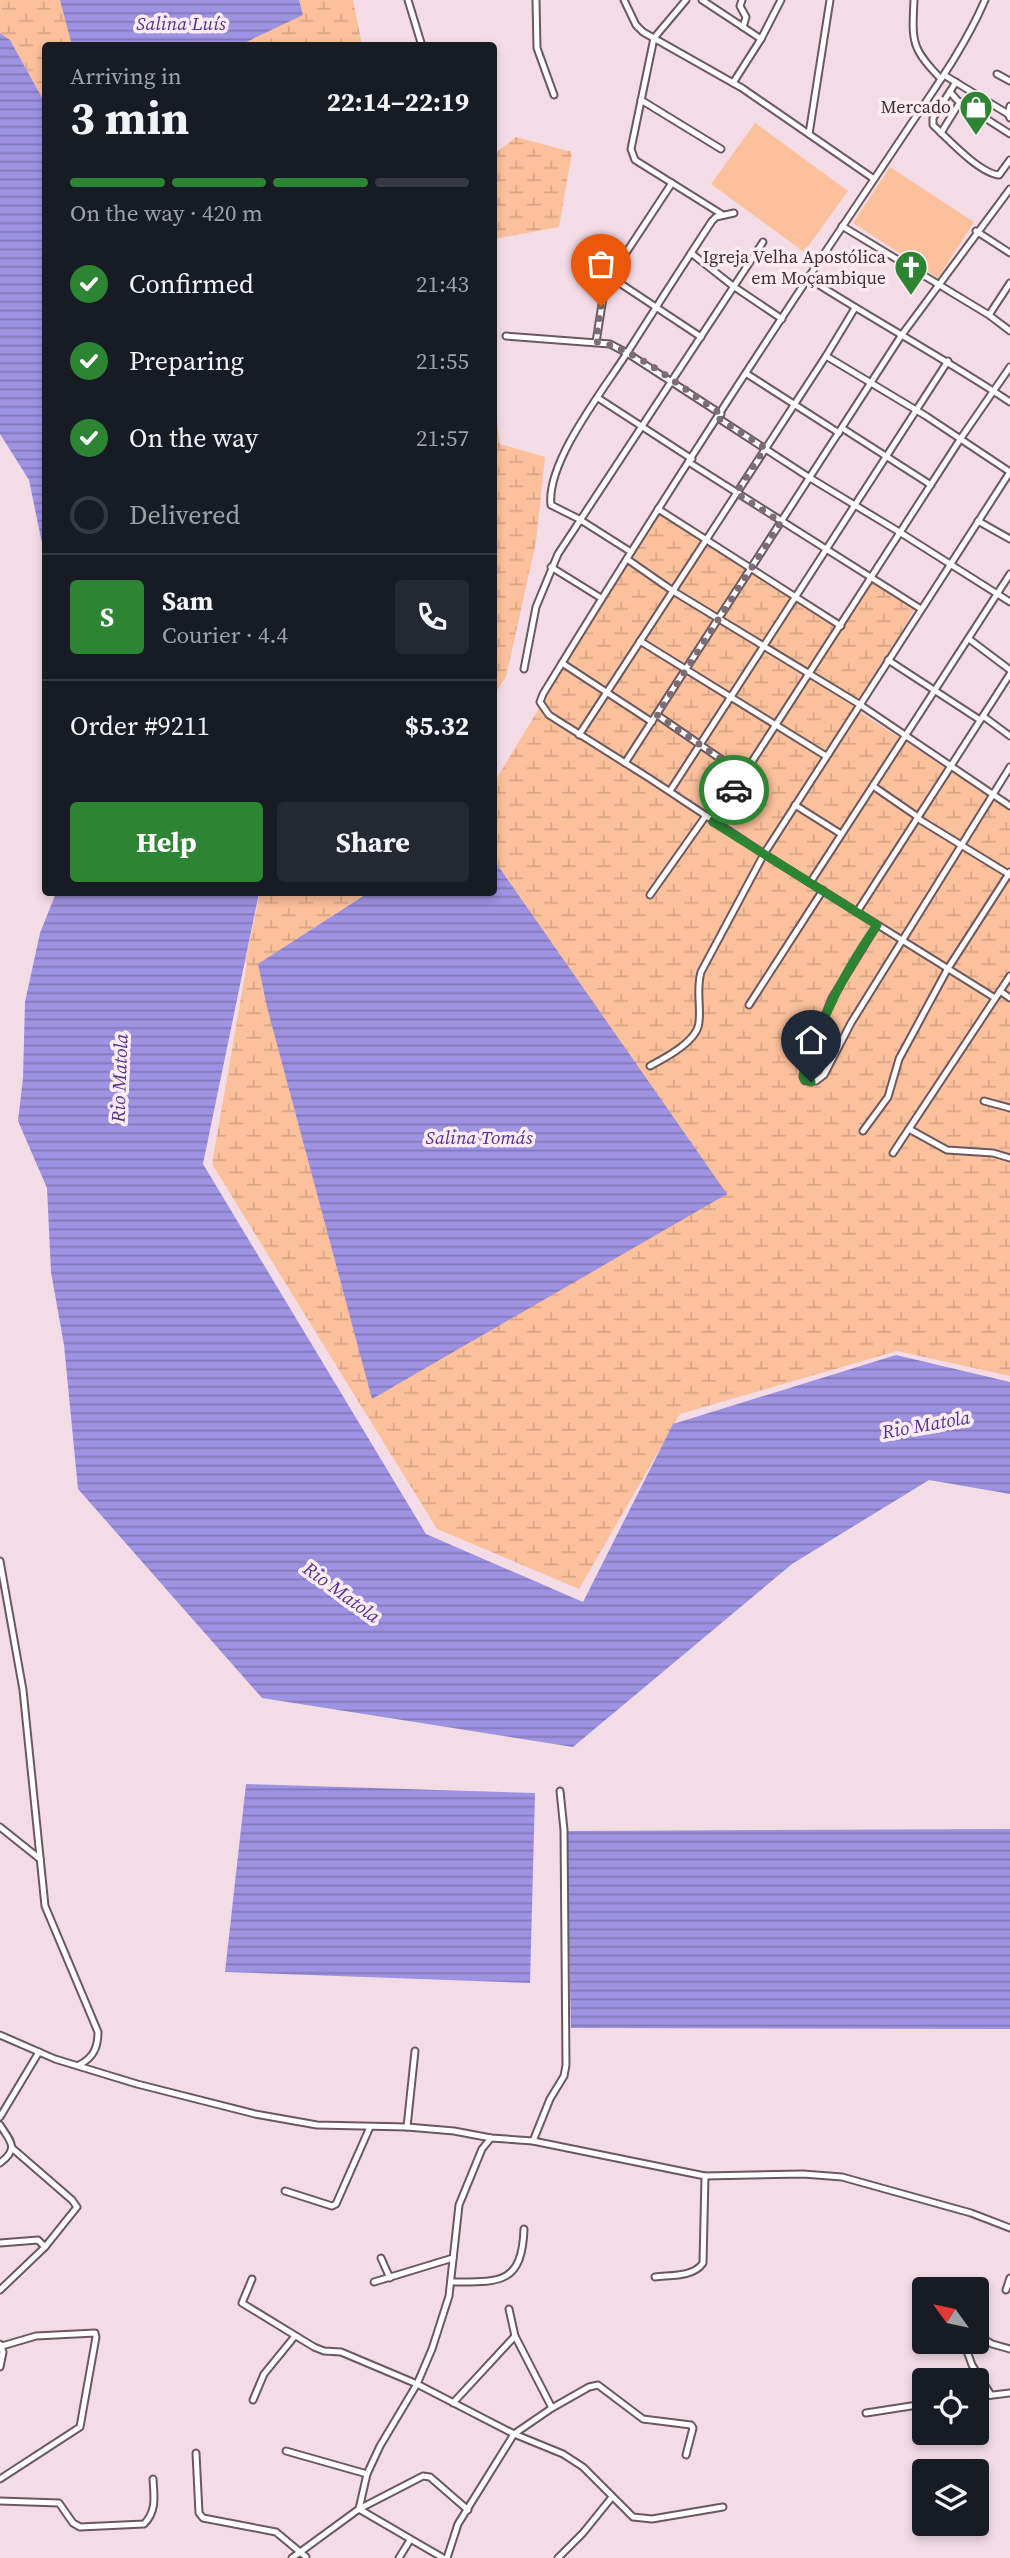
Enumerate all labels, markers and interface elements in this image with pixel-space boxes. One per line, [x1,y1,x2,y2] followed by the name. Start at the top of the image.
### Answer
[136,10,226,36] water label: Salina Luís
[70,60,182,92] text: Arriving in
[327,84,469,120] text: 22:14–22:19
[70,86,189,149] text: 3 min
[957,88,995,137] shop icon: Mercado
[880,94,951,119] place label: Mercado
[70,197,263,229] text: On the way · 420 m
[571,234,631,306] pin
[703,244,887,290] place label: Igreja Velha Apostólica em Moçambique
[582,245,620,283] icon: bag
[892,248,930,297] church icon: Igreja Velha Apostólica em Moçambique
[70,265,108,303] icon: check
[129,266,254,302] text: Confirmed
[416,268,469,300] text: 21:43
[70,342,108,380] icon: check
[129,343,244,379] text: Preparing
[416,345,469,377] text: 21:55
[70,419,108,457] icon: check
[129,420,258,456] text: On the way
[416,422,469,454] text: 21:57
[129,497,240,533] text: Delivered
[395,580,469,654] button: phone
[162,583,213,619] text: Sam
[100,599,114,635] text: S
[162,619,288,651] text: Courier · 4.4
[70,708,210,744] text: Order #9211
[405,708,469,744] text: $5.32
[699,755,769,825] courier
[715,771,753,809] icon: car
[70,802,263,882] button: Help
[277,802,469,882] button: Share
[781,1010,841,1082] pin
[792,1021,830,1059] icon: home
[104,1033,134,1124] water label: Rio Matola
[426,1124,533,1150] water label: Salina Tomás
[879,1403,972,1445] water label: Rio Matola
[297,1555,386,1629] water label: Rio Matola
[912,2277,989,2354] north arrow
[912,2277,989,2536] map controls
[912,2368,989,2445] button: locate
[912,2459,989,2536] button: layers

